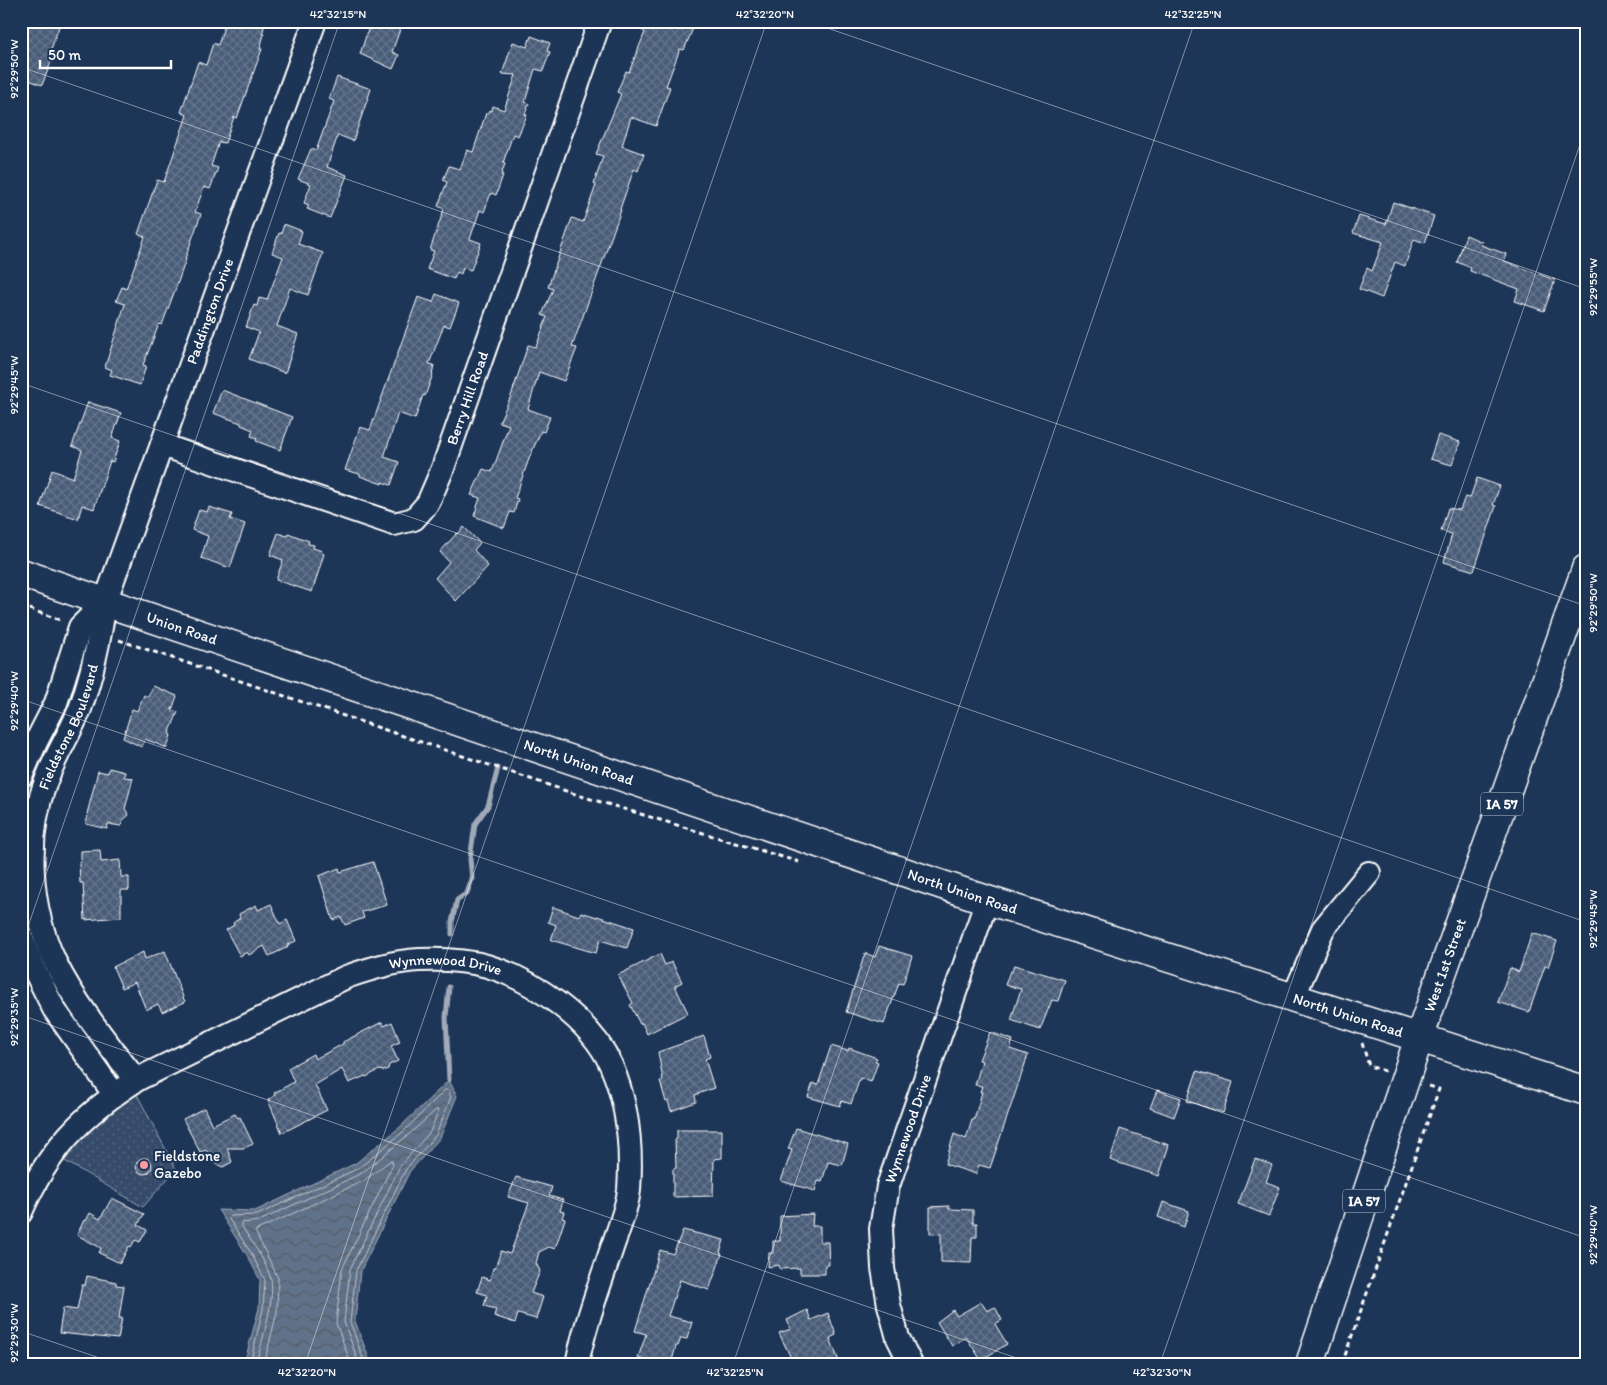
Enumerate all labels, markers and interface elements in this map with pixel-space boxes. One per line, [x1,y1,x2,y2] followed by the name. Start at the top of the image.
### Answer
[310,7,366,21] text: 42°32'15"N
[736,7,794,21] text: 42°32'20"N
[1164,7,1222,21] text: 42°32'25"N
[40,38,171,70] scale bar
[7,39,21,99] text: 92°29'50"W
[48,46,81,64] text: 50 m
[183,256,237,367] street label: Paddington Drive
[1586,258,1600,316] text: 92°29'55"W
[443,349,492,447] street label: Berry Hill Road
[7,355,21,415] text: 92°29'45"W
[1586,573,1600,633] text: 92°29'50"W
[144,608,220,649] street label: Union Road
[35,662,102,792] street label: Fieldstone Boulevard
[7,671,21,731] text: 92°29'40"W
[522,735,636,789] street label: North Union Road
[1481,792,1523,816] road number: IA 57
[905,865,1020,918] street label: North Union Road
[1586,889,1600,949] text: 92°29'45"W
[1420,916,1470,1014] street label: West 1st Street
[387,951,505,979] street label: Wynnewood Drive
[7,988,21,1046] text: 92°29'35"W
[1291,989,1406,1041] street label: North Union Road
[881,1072,935,1186] street label: Wynnewood Drive
[154,1147,220,1182] place label: Fieldstone Gazebo
[138,1159,150,1171] marker: Fieldstone Gazebo
[1343,1190,1385,1212] road number: IA 57
[1586,1205,1600,1265] text: 92°29'40"W
[7,1303,21,1363] text: 92°29'30"W
[278,1365,336,1379] text: 42°32'20"N
[706,1365,764,1379] text: 42°32'25"N
[1133,1365,1191,1379] text: 42°32'30"N

